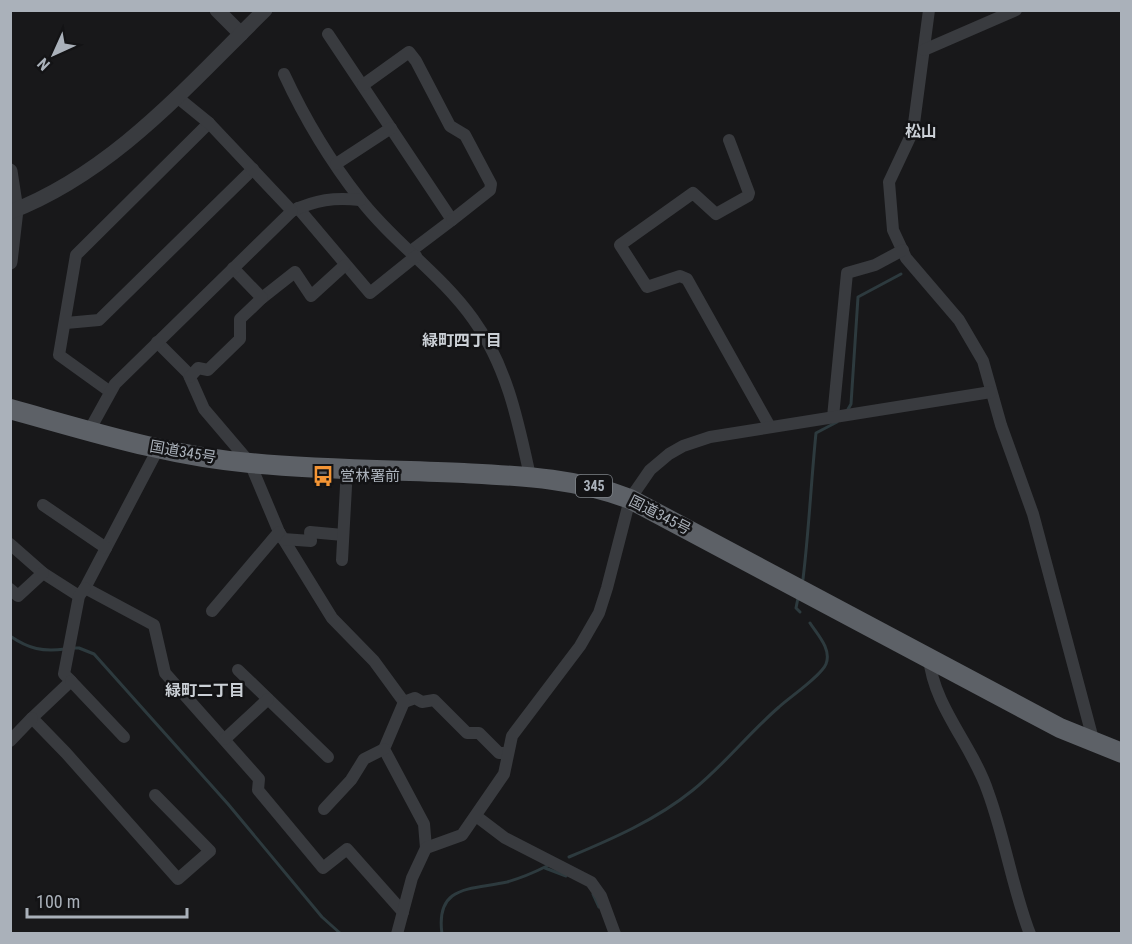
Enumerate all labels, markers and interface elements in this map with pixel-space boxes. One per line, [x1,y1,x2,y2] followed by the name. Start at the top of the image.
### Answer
[24,24,84,84] north arrow
[34,54,54,74] text: N
[905,122,937,141] district label: 松山
[422,331,502,350] district label: 緑町四丁目
[148,437,218,467] street label: 国道345号
[311,464,335,488] bus stop icon: 営林署前
[340,467,400,485] place label: 営林署前
[576,475,612,497] road number: 345
[626,492,694,538] street label: 国道345号
[165,681,245,700] district label: 緑町二丁目
[27,881,188,919] scale bar
[36,891,80,912] text: 100 m

